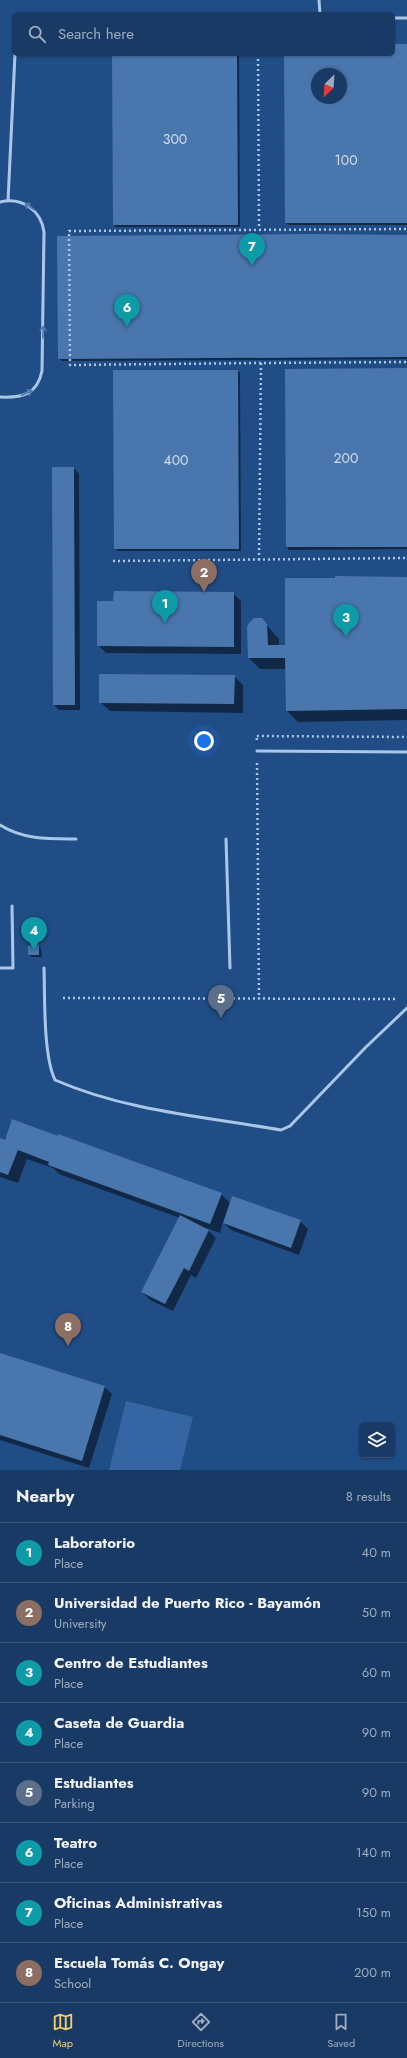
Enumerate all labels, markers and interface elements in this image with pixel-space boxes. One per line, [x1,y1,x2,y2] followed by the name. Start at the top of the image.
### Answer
[12,12,395,56] search box
[26,23,48,45] icon: search
[58,23,134,45] text: Search here
[311,68,347,104] north arrow
[163,129,187,149] house number: 300
[334,150,358,170] house number: 100
[24,203,36,211] one-way arrow
[239,233,265,266] pin: 7
[114,294,140,327] pin: 6
[39,326,47,339] one-way arrow
[21,388,33,396] one-way arrow
[334,448,358,468] house number: 200
[164,450,188,470] house number: 400
[191,559,217,592] pin: 2
[152,590,178,623] pin: 1
[333,604,359,637] pin: 3
[194,731,214,751] your location
[21,917,47,950] pin: 4
[208,985,234,1018] pin: 5
[55,1313,81,1346] pin: 8
[359,1422,395,1458] map controls
[359,1422,395,1458] button: layers
[16,1484,74,1508] text: Nearby
[346,1487,391,1506] text: 8 results
[54,1532,135,1554] text: Laboratorio
[26,1543,32,1562] text: 1
[362,1543,391,1562] text: 40 m
[54,1554,83,1573] text: Place
[54,1592,321,1614] text: Universidad de Puerto Rico - Bayamón
[25,1603,33,1622] text: 2
[362,1603,391,1622] text: 50 m
[54,1614,106,1633] text: University
[54,1652,208,1674] text: Centro de Estudiantes
[25,1663,33,1682] text: 3
[362,1663,391,1682] text: 60 m
[54,1674,83,1693] text: Place
[54,1712,184,1734] text: Caseta de Guardia
[24,1723,34,1742] text: 4
[362,1723,391,1742] text: 90 m
[54,1734,83,1753] text: Place
[54,1772,134,1794] text: Estudiantes
[25,1783,33,1802] text: 5
[362,1783,391,1802] text: 90 m
[54,1794,95,1813] text: Parking
[54,1832,97,1854] text: Teatro
[25,1843,33,1862] text: 6
[356,1843,391,1862] text: 140 m
[54,1854,83,1873] text: Place
[54,1892,222,1914] text: Oficinas Administrativas
[25,1903,33,1922] text: 7
[356,1903,391,1922] text: 150 m
[54,1914,83,1933] text: Place
[54,1952,224,1974] text: Escuela Tomás C. Ongay
[25,1963,33,1982] text: 8
[354,1963,391,1982] text: 200 m
[54,1974,91,1993] text: School
[52,2011,74,2051] tab: Map
[177,2011,224,2051] tab: Directions
[327,2011,355,2051] tab: Saved

